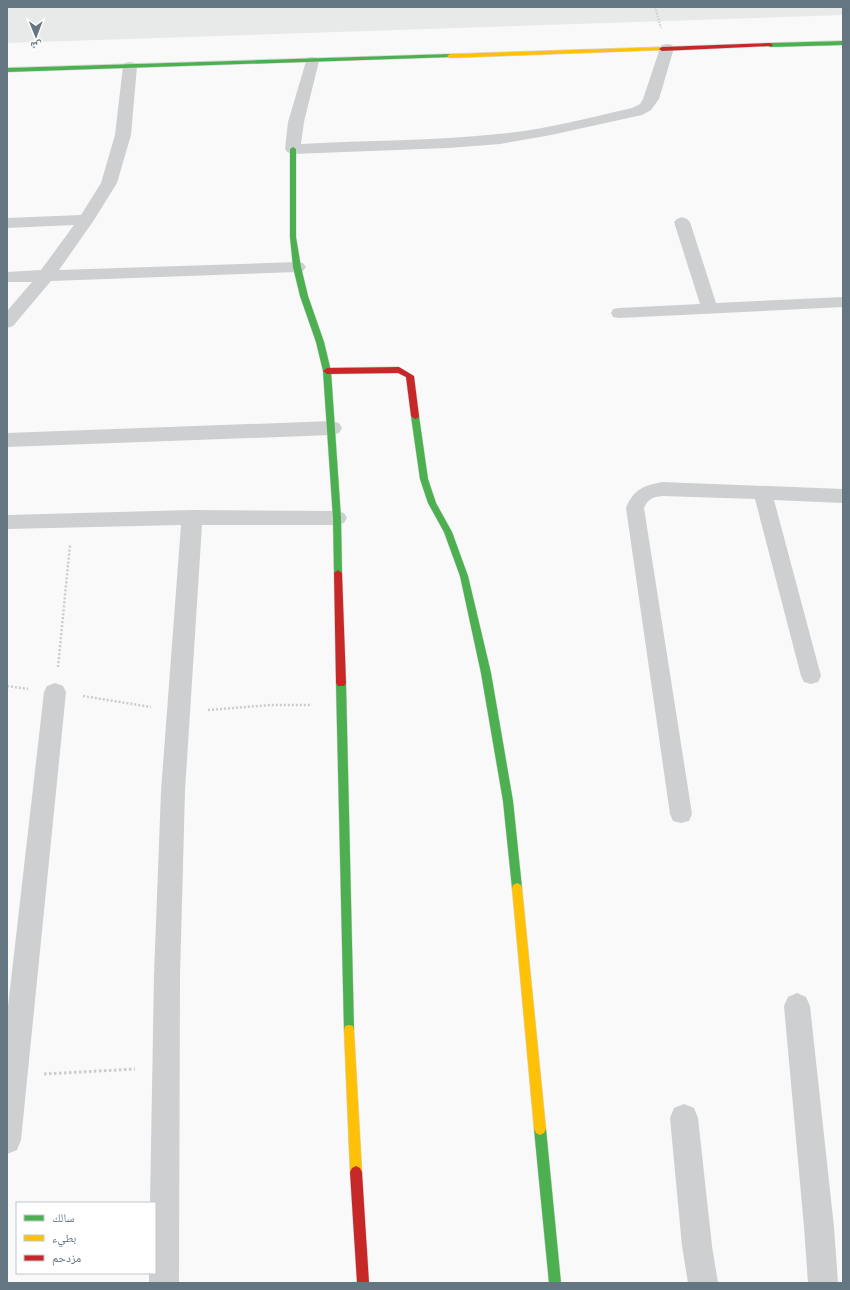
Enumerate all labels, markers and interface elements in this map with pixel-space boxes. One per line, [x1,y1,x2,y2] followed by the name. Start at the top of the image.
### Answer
[16,16,56,56] north arrow
[30,38,42,53] text: ش
[16,1202,156,1274] legend
[52,1210,74,1224] text: سالك
[52,1230,76,1248] text: بطيء
[52,1250,81,1266] text: مزدحم

